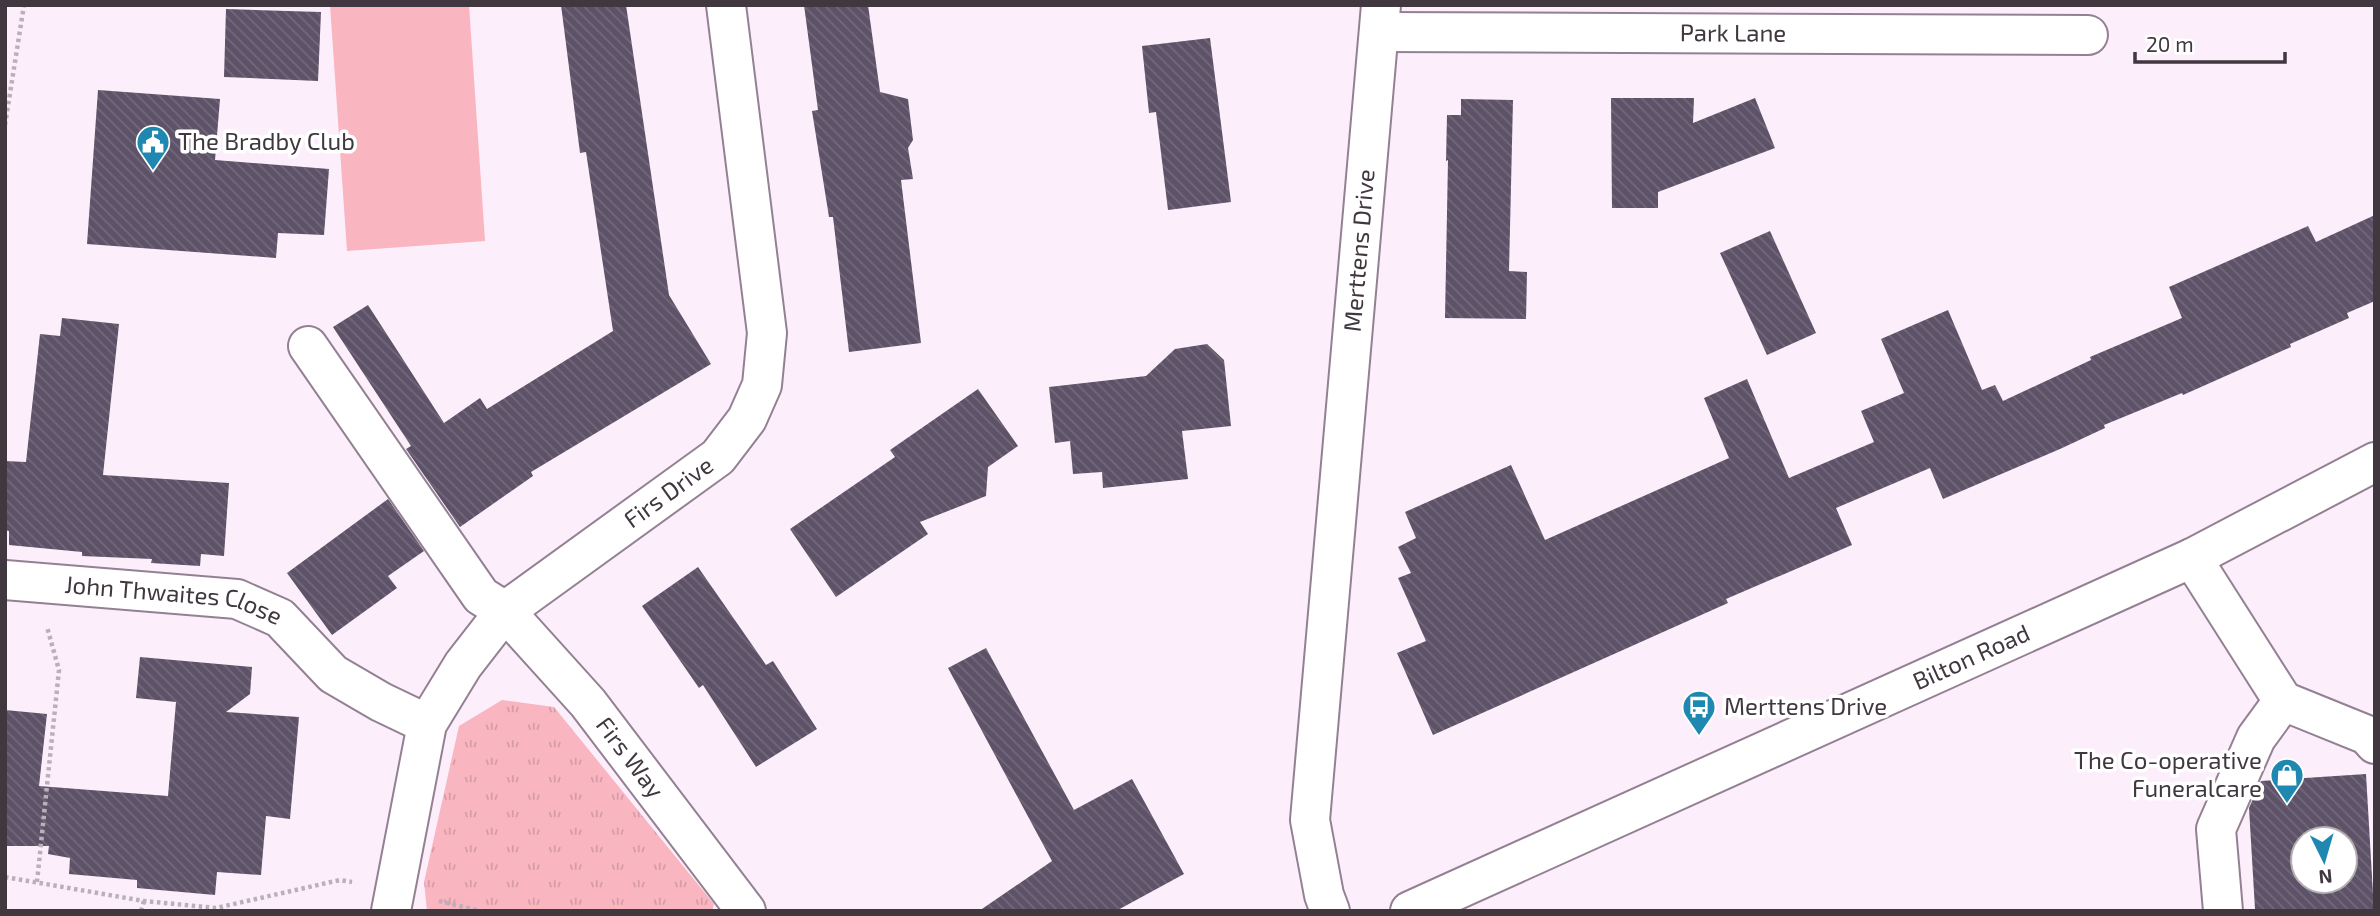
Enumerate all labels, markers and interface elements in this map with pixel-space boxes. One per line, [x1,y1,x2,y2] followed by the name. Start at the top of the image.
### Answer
[1680,17,1786,47] street label: Park Lane
[2135,21,2286,65] scale bar
[2146,31,2194,56] text: 20 m
[134,123,172,172] public building icon: The Bradby Club
[178,126,355,155] place label: The Bradby Club
[1337,168,1380,333] street label: Merttens Drive
[618,449,718,533] street label: Firs Drive
[64,569,287,630] street label: John Thwaites Close
[1908,617,2034,695] street label: Bilton Road
[1680,688,1718,737] bus stop icon: Merttens Drive
[1724,691,1887,720] place label: Merttens Drive
[591,711,671,803] street label: Firs Way
[2074,745,2262,802] place label: The Co-operative Funeralcare
[2268,756,2306,805] shop icon: The Co-operative Funeralcare
[2289,825,2359,895] north arrow
[2318,865,2333,889] text: N

